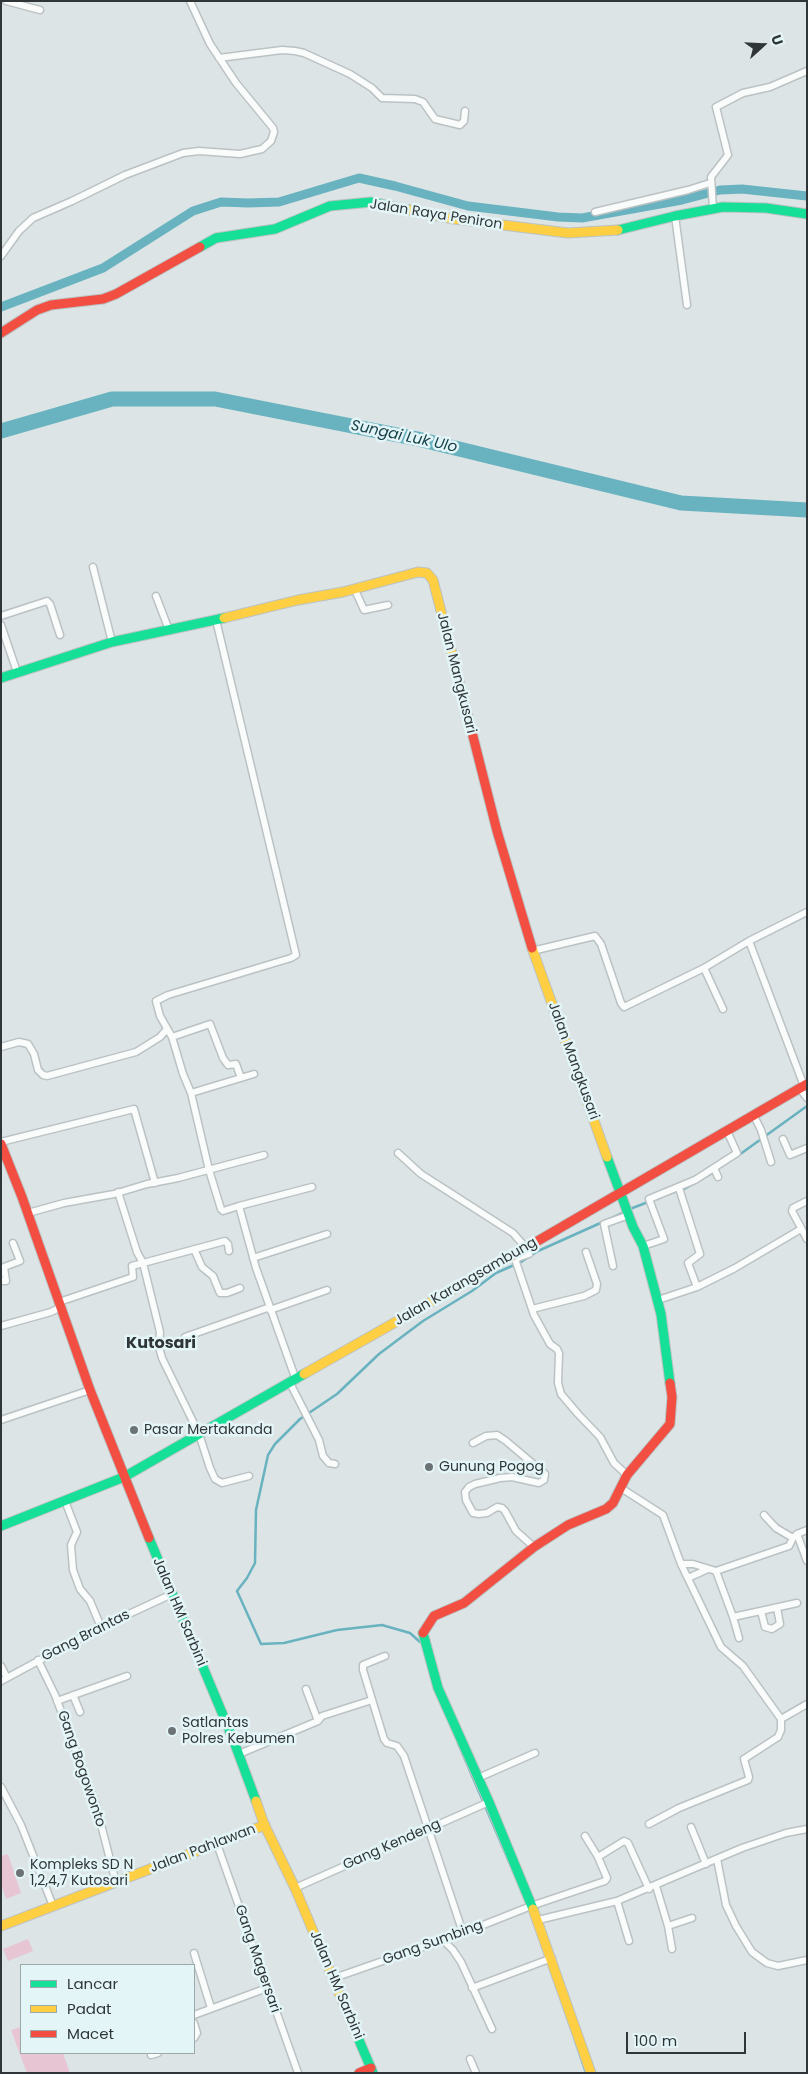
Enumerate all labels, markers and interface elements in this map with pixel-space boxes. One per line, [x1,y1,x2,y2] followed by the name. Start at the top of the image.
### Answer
[738,20,788,70] north arrow
[766,32,788,48] text: U
[369,196,503,234] street label: Jalan Raya Peniron
[349,417,459,457] water label: Sungai Luk Ulo
[433,611,479,735] street label: Jalan Mangkusari
[544,1000,602,1122] street label: Jalan Mangkusari
[392,1234,540,1330] street label: Jalan Karangsambung
[126,1334,196,1354] district label: Kutosari
[144,1422,272,1438] place label: Pasar Mertakanda
[128,1424,140,1436] marker: Pasar Mertakanda
[439,1459,544,1475] place label: Gunung Pogog
[423,1461,435,1473] marker: Gunung Pogog
[149,1555,209,1669] street label: Jalan HM Sarbini
[39,1607,133,1665] street label: Gang Brantas
[53,1709,109,1829] street label: Gang Bogowonto
[182,1715,295,1748] place label: Satlantas Polres Kebumen
[166,1725,178,1737] marker: Satlantas Polres Kebumen
[341,1816,443,1874] street label: Gang Kendeng
[148,1821,258,1877] street label: Jalan Pahlawan
[30,1857,133,1890] place label: Kompleks SD N 1,2,4,7 Kutosari
[14,1867,26,1879] marker: Kompleks SD N 1,2,4,7 Kutosari
[231,1903,283,2015] street label: Gang Magersari
[381,1917,485,1969] street label: Gang Sumbing
[306,1928,366,2042] street label: Jalan HM Sarbini
[20,1964,195,2054] legend
[67,1973,118,1994] text: Lancar
[67,1998,112,2019] text: Padat
[628,2022,748,2054] scale bar
[67,2023,114,2044] text: Macet
[634,2030,677,2051] text: 100 m

